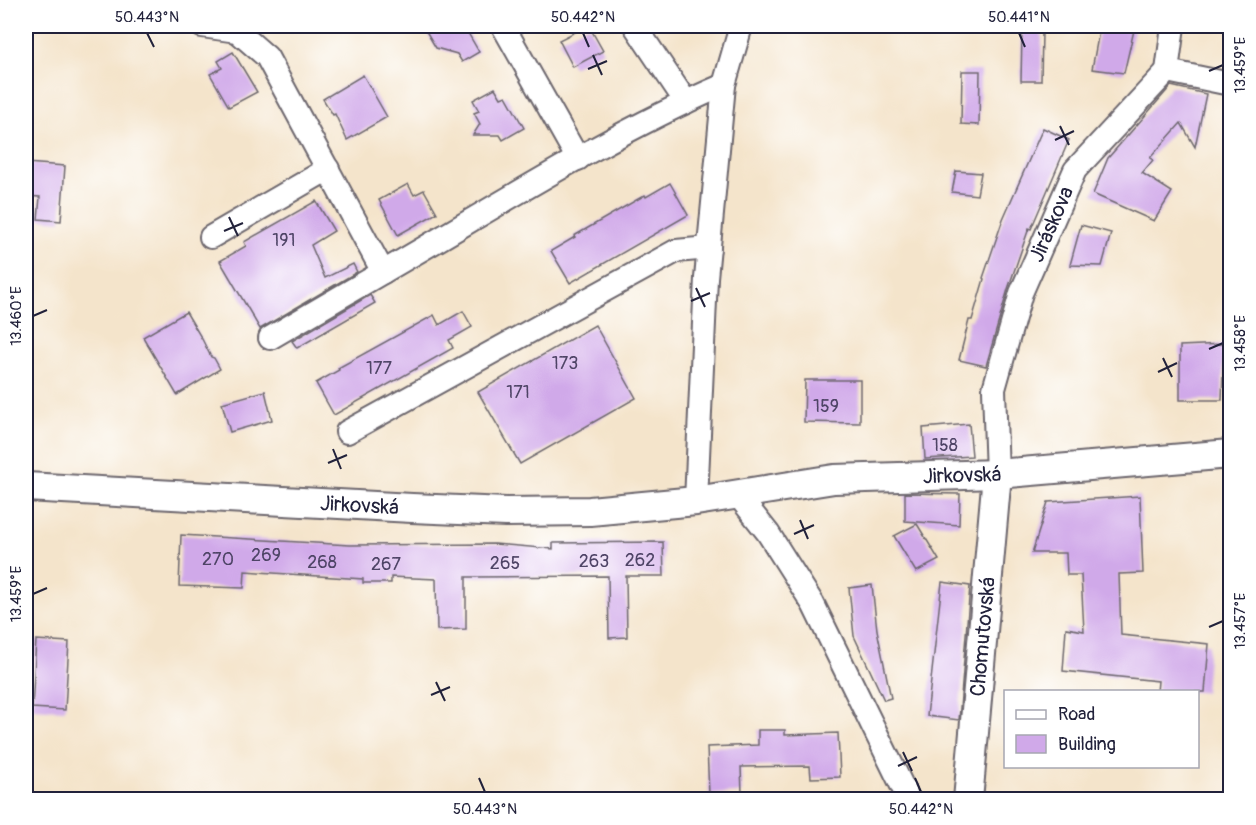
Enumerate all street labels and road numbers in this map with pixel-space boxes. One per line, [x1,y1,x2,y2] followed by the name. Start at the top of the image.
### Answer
[1023,182,1080,266] street label: Jiráskova
[922,461,1002,490] street label: Jirkovská
[319,490,400,521] street label: Jirkovská
[964,576,1002,698] street label: Chomutovská

